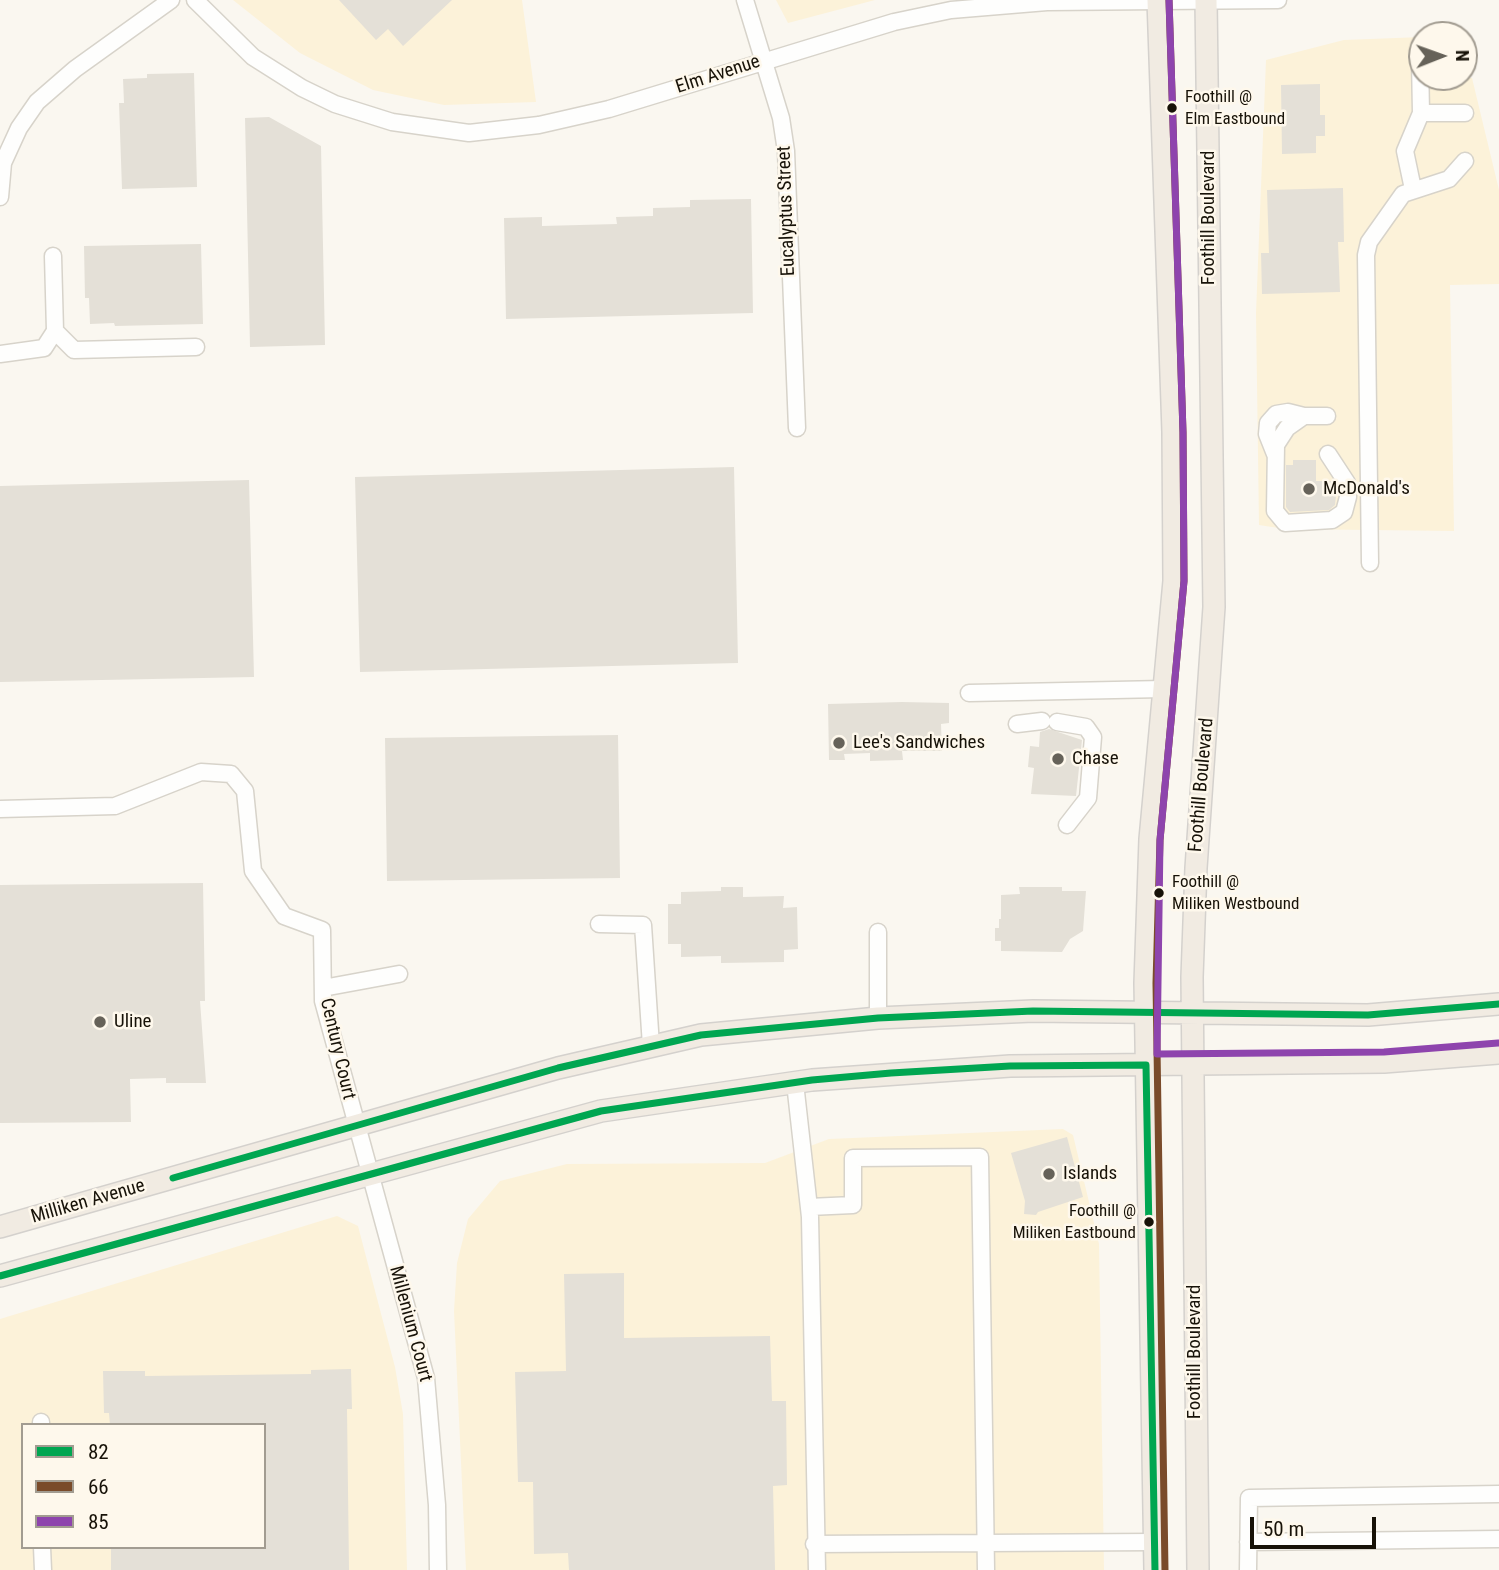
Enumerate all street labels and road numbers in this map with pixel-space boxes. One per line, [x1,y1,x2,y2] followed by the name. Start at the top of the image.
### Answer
[673,51,763,99] street label: Elm Avenue
[773,145,801,277] street label: Eucalyptus Street
[1198,151,1220,285] street label: Foothill Boulevard
[1185,717,1219,853] street label: Foothill Boulevard
[314,996,360,1102] street label: Century Court
[28,1175,148,1229] street label: Milliken Avenue
[384,1264,436,1384] street label: Millenium Court
[1184,1285,1206,1419] street label: Foothill Boulevard

